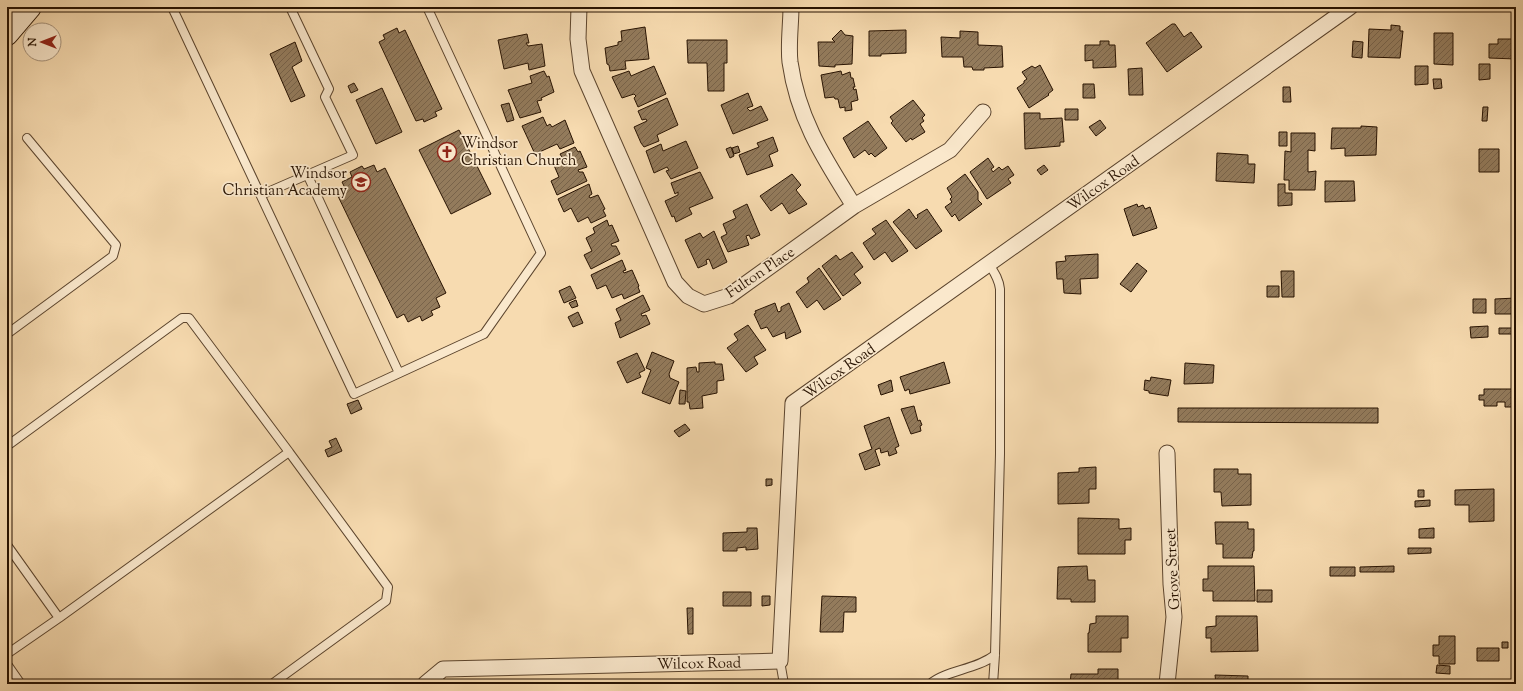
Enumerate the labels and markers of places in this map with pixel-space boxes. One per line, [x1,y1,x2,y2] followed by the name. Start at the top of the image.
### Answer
[461,134,577,172] place label: Windsor Christian Church
[436,141,458,163] church icon: Windsor Christian Church
[222,164,348,202] place label: Windsor Christian Academy
[350,171,372,193] school or university icon: Windsor Christian Academy

